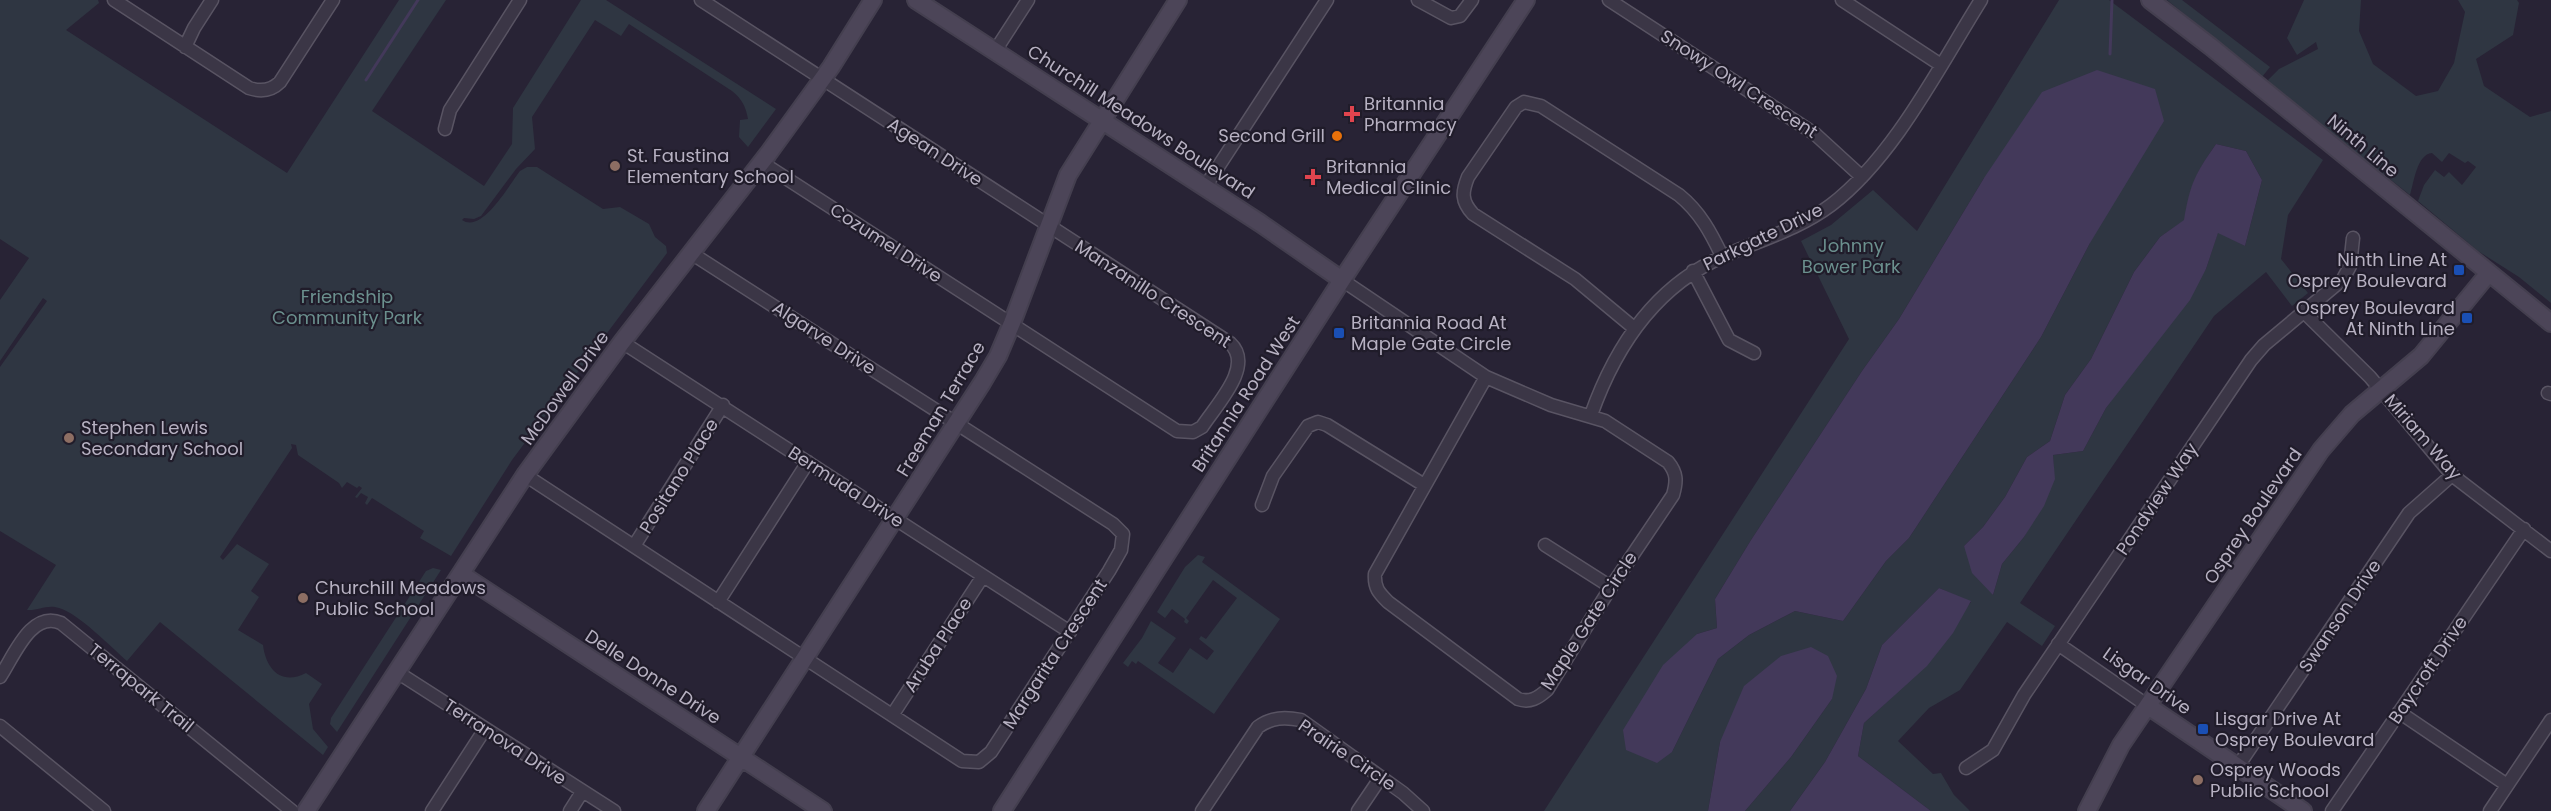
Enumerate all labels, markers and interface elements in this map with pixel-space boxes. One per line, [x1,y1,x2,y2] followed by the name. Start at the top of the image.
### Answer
[1656,23,1823,144] street label: Snowy Owl Crescent
[1023,39,1260,205] street label: Churchill Meadows Boulevard
[1364,91,1457,137] place label: Britannia Pharmacy
[1345,107,1359,121] marker: Britannia Pharmacy
[2322,108,2404,183] street label: Ninth Line
[883,111,988,192] street label: Agean Drive
[1218,123,1325,148] place label: Second Grill
[1330,129,1344,143] marker: Second Grill
[627,143,794,189] place label: St. Faustina Elementary School
[1326,154,1451,200] place label: Britannia Medical Clinic
[608,159,622,173] marker: St. Faustina Elementary School
[1304,168,1322,186] marker: Britannia Medical Clinic
[825,197,947,288] street label: Cozumel Drive
[1699,197,1827,276] street label: Parkgate Drive
[1802,233,1901,279] park label: Johnny Bower Park
[1070,234,1236,354] street label: Manzanillo Crescent
[2288,247,2447,293] place label: Ninth Line At Osprey Boulevard
[2452,263,2466,277] marker: Ninth Line At Osprey Boulevard
[272,284,423,330] park label: Friendship Community Park
[768,295,881,380] street label: Algarve Drive
[2296,295,2455,341] place label: Osprey Boulevard At Ninth Line
[1351,310,1511,356] place label: Britannia Road At Maple Gate Circle
[1186,311,1306,477] street label: Britannia Road West
[2460,311,2474,325] marker: Osprey Boulevard At Ninth Line
[515,326,614,450] street label: McDowell Drive
[1332,326,1346,340] marker: Britannia Road At Maple Gate Circle
[890,336,991,481] street label: Freeman Terrace
[2379,388,2468,485] street label: Miriam Way
[633,413,724,538] street label: Positano Place
[81,415,243,461] place label: Stephen Lewis Secondary School
[62,431,76,445] marker: Stephen Lewis Secondary School
[2110,438,2204,560] street label: Pondview Way
[784,440,909,533] street label: Bermuda Drive
[2198,443,2308,589] street label: Osprey Boulevard
[1534,547,1643,695] street label: Maple Gate Circle
[2292,554,2387,677] street label: Swanson Drive
[997,574,1113,734] street label: Margarita Crescent
[315,575,486,621] place label: Churchill Meadows Public School
[296,591,310,605] marker: Churchill Meadows Public School
[898,592,978,697] street label: Aruba Place
[2382,611,2473,728] street label: Baycroft Drive
[581,623,726,730] street label: Delle Donne Drive
[83,637,199,738] street label: Terrapark Trail
[2098,641,2196,720] street label: Lisgar Drive
[439,693,572,791] street label: Terranova Drive
[2215,706,2374,752] place label: Lisgar Drive At Osprey Boulevard
[1294,713,1401,796] street label: Prairie Circle
[2196,722,2210,736] marker: Lisgar Drive At Osprey Boulevard
[2210,757,2341,803] place label: Osprey Woods Public School
[2191,773,2205,787] marker: Osprey Woods Public School

